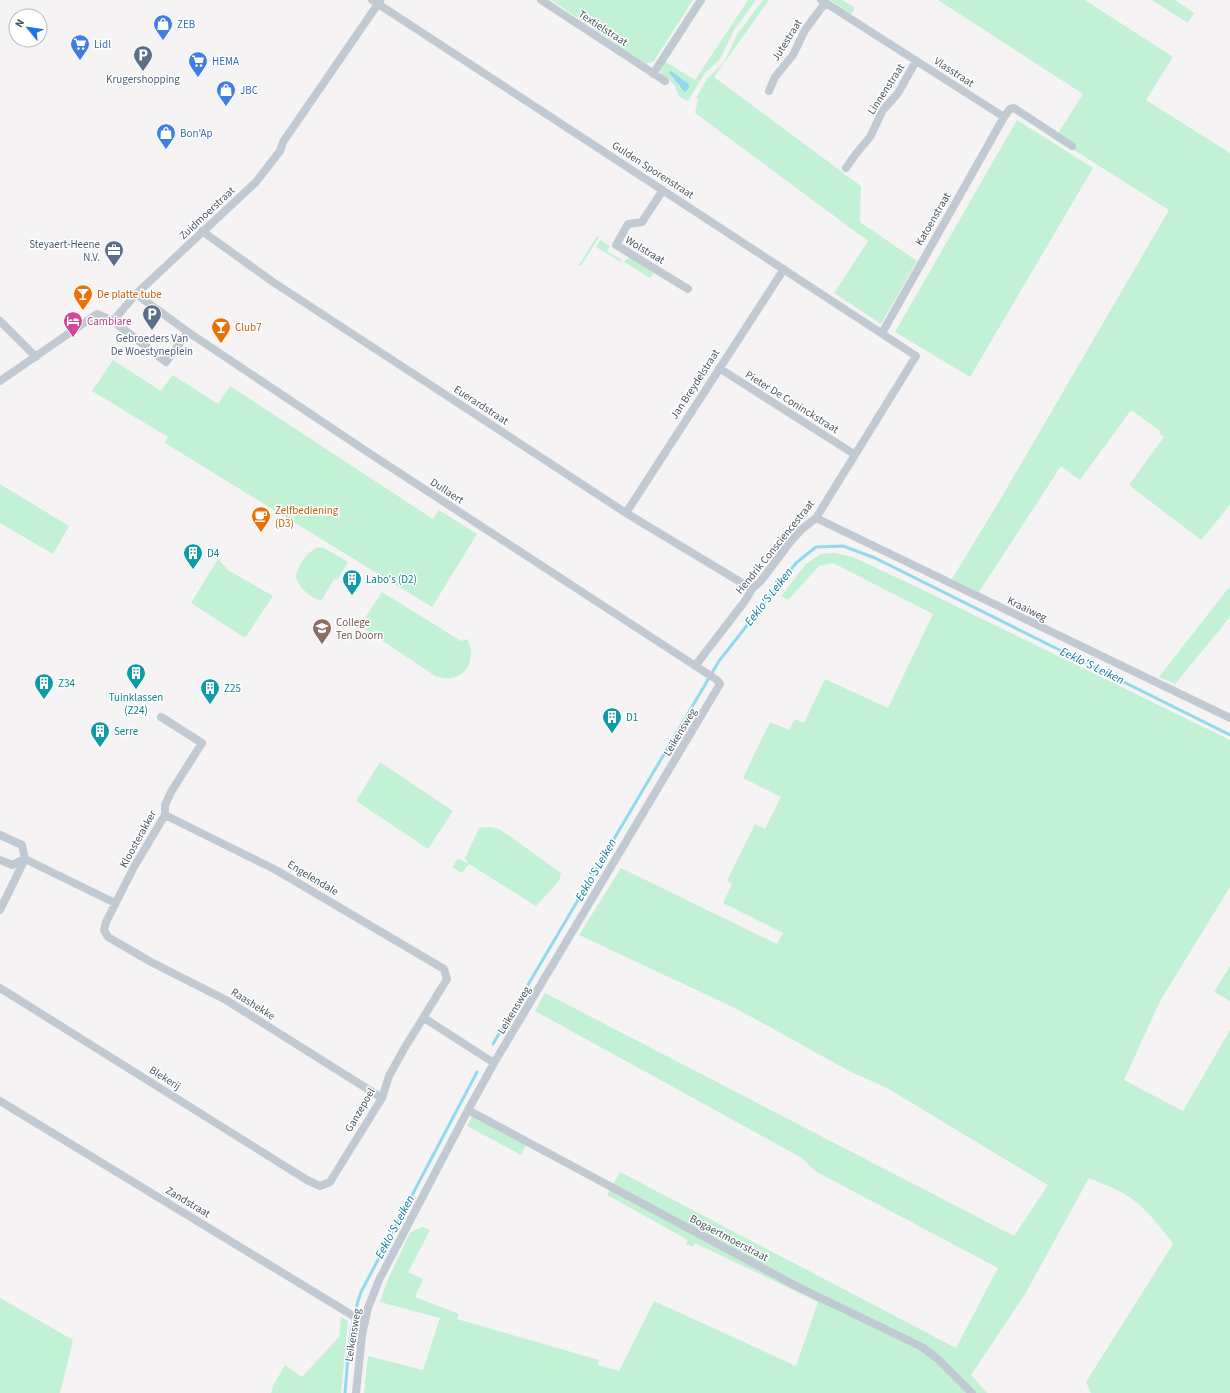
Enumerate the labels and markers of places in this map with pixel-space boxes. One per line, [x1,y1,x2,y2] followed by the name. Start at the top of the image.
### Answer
[152,13,174,41] shop icon: ZEB
[177,17,196,32] place label: ZEB
[69,33,91,61] supermarket icon: Lidl
[94,37,111,52] place label: Lidl
[132,44,154,72] parking icon: Krugershopping
[187,50,209,78] supermarket icon: HEMA
[212,54,239,69] place label: HEMA
[106,72,180,87] place label: Krugershopping
[215,79,237,107] shop icon: JBC
[240,83,258,98] place label: JBC
[155,122,177,150] shop icon: Bon'Ap
[180,126,213,141] place label: Bon'Ap
[29,237,101,265] place label: Steyaert-Heene N.V.
[103,239,125,267] office icon: Steyaert-Heene N.V.
[72,283,94,311] bar icon: De platte tube
[97,287,162,302] place label: De platte tube
[141,303,163,331] parking icon: Gebroeders Van De Woestyneplein
[62,310,84,338] hotel icon: Cambiare
[87,314,132,329] place label: Cambiare
[210,316,232,344] bar icon: Club7
[235,320,262,335] place label: Club7
[111,331,193,359] place label: Gebroeders Van De Woestyneplein
[275,503,339,531] place label: Zelfbediening (D3)
[250,505,272,533] cafe icon: Zelfbediening (D3)
[182,542,204,570] building icon: D4
[207,546,220,561] place label: D4
[341,568,363,596] building icon: Labo's (D2)
[366,572,417,587] place label: Labo's (D2)
[336,615,383,643] place label: College Ten Doorn
[311,617,333,645] school or university icon: College Ten Doorn
[125,662,147,690] building icon: Tuinklassen (Z24)
[33,672,55,700] building icon: Z34
[58,676,75,691] place label: Z34
[199,677,221,705] building icon: Z25
[224,681,241,696] place label: Z25
[109,690,163,718] place label: Tuinklassen (Z24)
[601,706,623,734] building icon: D1
[626,710,638,725] place label: D1
[89,720,111,748] building icon: Serre
[114,724,139,739] place label: Serre

